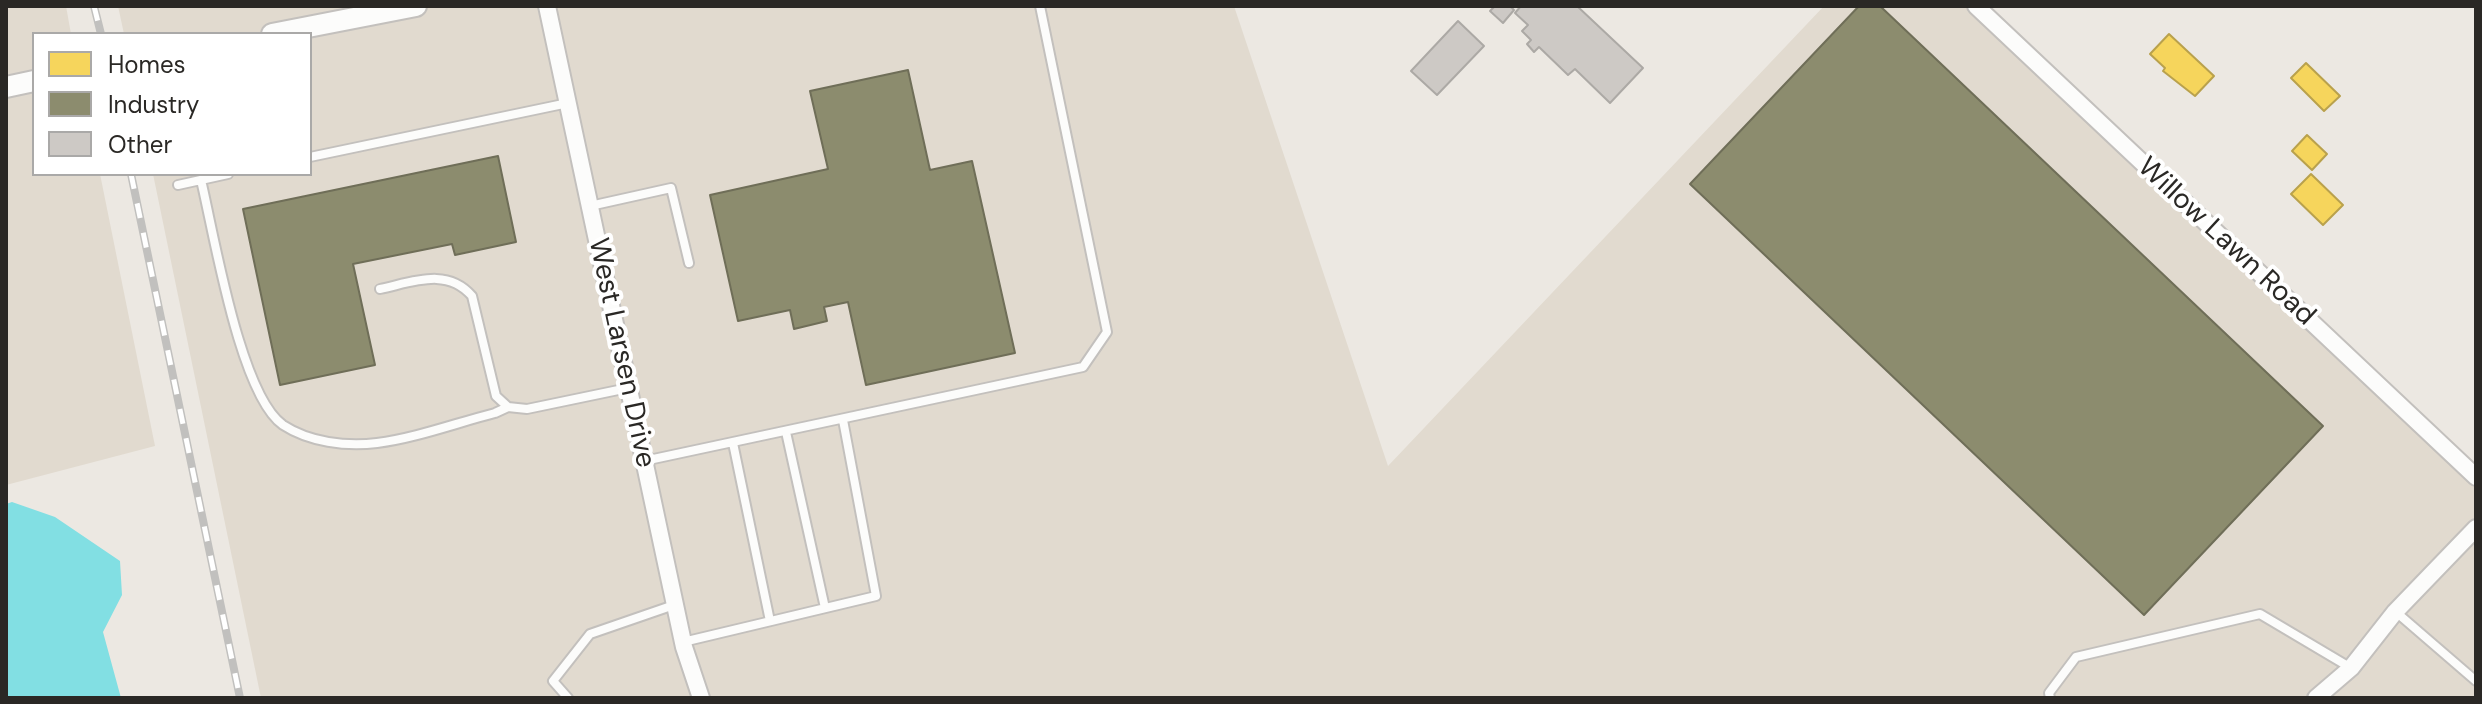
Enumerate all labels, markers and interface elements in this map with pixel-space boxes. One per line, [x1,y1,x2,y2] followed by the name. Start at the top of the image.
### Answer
[32,32,312,176] legend
[108,49,186,80] text: Homes
[108,89,199,120] text: Industry
[108,129,172,160] text: Other
[2130,151,2322,333] street label: Willow Lawn Road
[580,235,662,471] street label: West Larsen Drive

